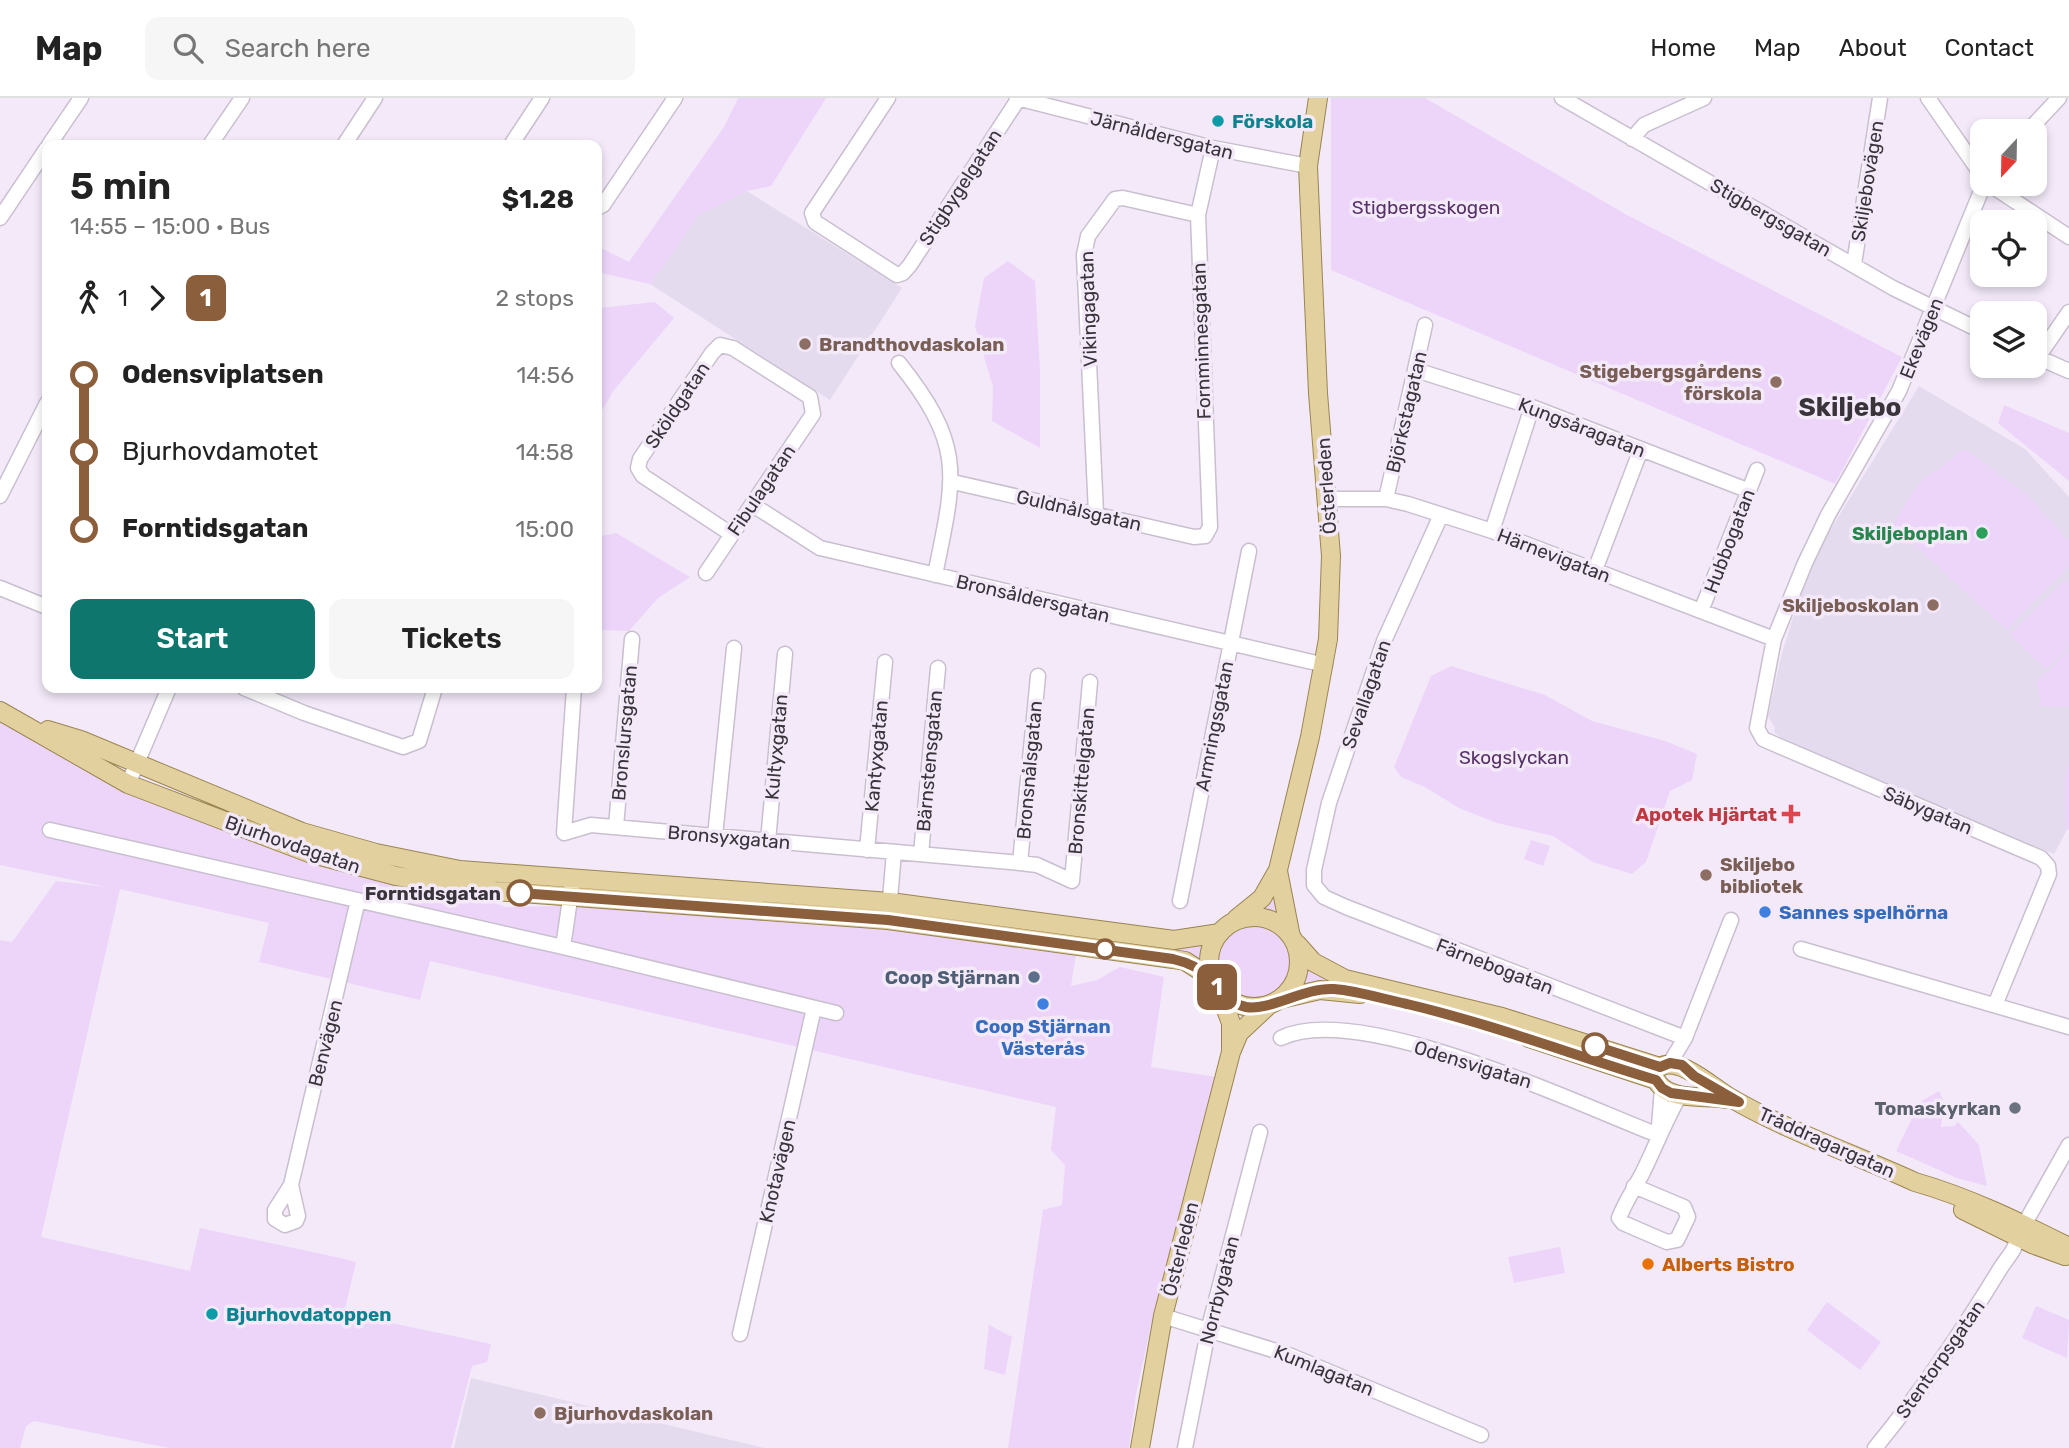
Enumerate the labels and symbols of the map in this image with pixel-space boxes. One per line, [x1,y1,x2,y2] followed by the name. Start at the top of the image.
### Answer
[1088,107,1236,164] street label: Järnåldersgatan
[1232,110,1313,133] place label: Förskola
[1210,113,1226,129] marker: Förskola
[1847,119,1888,243] street label: Skiljebovägen
[1970,119,2048,196] north arrow
[914,125,1007,250] street label: Stigbygelgatan
[1706,173,1836,261] street label: Stigbergsgatan
[1352,196,1500,219] park label: Stigbergsskogen
[1075,251,1102,367] street label: Vikingagatan
[1187,262,1216,420] street label: Fornminnesgatan
[1895,294,1948,382] street label: Ekevägen
[819,333,1005,356] place label: Brandthovdaskolan
[797,336,813,352] marker: Brandthovdaskolan
[1381,349,1432,475] street label: Björkstagatan
[640,358,715,453] street label: Sköldgatan
[1580,360,1762,405] place label: Stigebergsgårdens förskola
[1768,374,1784,390] marker: Stigebergsgårdens förskola
[1799,392,1901,423] district label: Skiljebo
[1515,393,1649,462] street label: Kungsåragatan
[1312,437,1341,535] street label: Österleden
[723,440,800,540] street label: Fibulagatan
[1014,485,1144,536] street label: Guldnålsgatan
[1699,486,1760,597] street label: Hubbogatan
[1852,522,1968,545] place label: Skiljeboplan
[1494,523,1614,588] street label: Härnevigatan
[1974,525,1990,541] marker: Skiljeboplan
[954,570,1112,627] street label: Bronsåldersgatan
[1782,594,1919,617] place label: Skiljeboskolan
[1925,597,1941,613] marker: Skiljeboskolan
[1337,637,1396,752] street label: Sevallagatan
[1191,659,1238,793] street label: Armringsgatan
[607,664,642,802] street label: Bronslursgatan
[912,689,947,833] street label: Bärnstensgatan
[760,693,793,801] street label: Kultyxgatan
[860,699,893,813] street label: Kantyxgatan
[1012,700,1047,840] street label: Bronsnålsgatan
[1064,707,1099,856] street label: Bronskittelgatan
[1459,746,1569,769] park label: Skogslyckan
[1880,781,1976,840] street label: Säbygatan
[1636,803,1777,826] place label: Apotek Hjärtat
[1783,806,1799,822] marker: Apotek Hjärtat
[222,811,363,878] street label: Bjurhovdagatan
[667,821,791,854] street label: Bronsyxgatan
[1720,853,1803,898] place label: Skiljebo bibliotek
[1698,867,1714,883] marker: Skiljebo bibliotek
[507,880,533,906] marker: Forntidsgatan
[365,882,501,905] place label: Forntidsgatan
[1779,901,1948,924] place label: Sannes spelhörna
[1757,904,1773,920] marker: Sannes spelhörna
[1433,934,1557,999] street label: Färnebogatan
[1095,939,1115,959] unlabelled marker
[1194,964,1240,1010] line badge: 1
[885,966,1020,989] place label: Coop Stjärnan
[1026,969,1042,985] marker: Coop Stjärnan
[1035,996,1051,1012] marker: Coop Stjärnan Västerås
[304,997,347,1089] street label: Benvägen
[975,1015,1111,1060] place label: Coop Stjärnan Västerås
[1582,1033,1608,1059] unlabelled marker
[1411,1036,1535,1093] street label: Odensvigatan
[1875,1097,2001,1120] place label: Tomaskyrkan
[2007,1100,2023,1116] marker: Tomaskyrkan
[1755,1102,1899,1183] street label: Tråddragargatan
[754,1117,801,1225] street label: Knotavägen
[1158,1199,1203,1299] street label: Österleden
[1195,1234,1244,1347] street label: Norrbygatan
[1662,1253,1795,1276] place label: Alberts Bistro
[1640,1256,1656,1272] marker: Alberts Bistro
[1891,1296,1990,1423] street label: Stentorpsgatan
[226,1303,392,1326] place label: Bjurhovdatoppen
[204,1306,220,1322] marker: Bjurhovdatoppen
[1271,1340,1377,1401] street label: Kumlagatan
[554,1402,713,1425] place label: Bjurhovdaskolan
[532,1405,548,1421] marker: Bjurhovdaskolan

